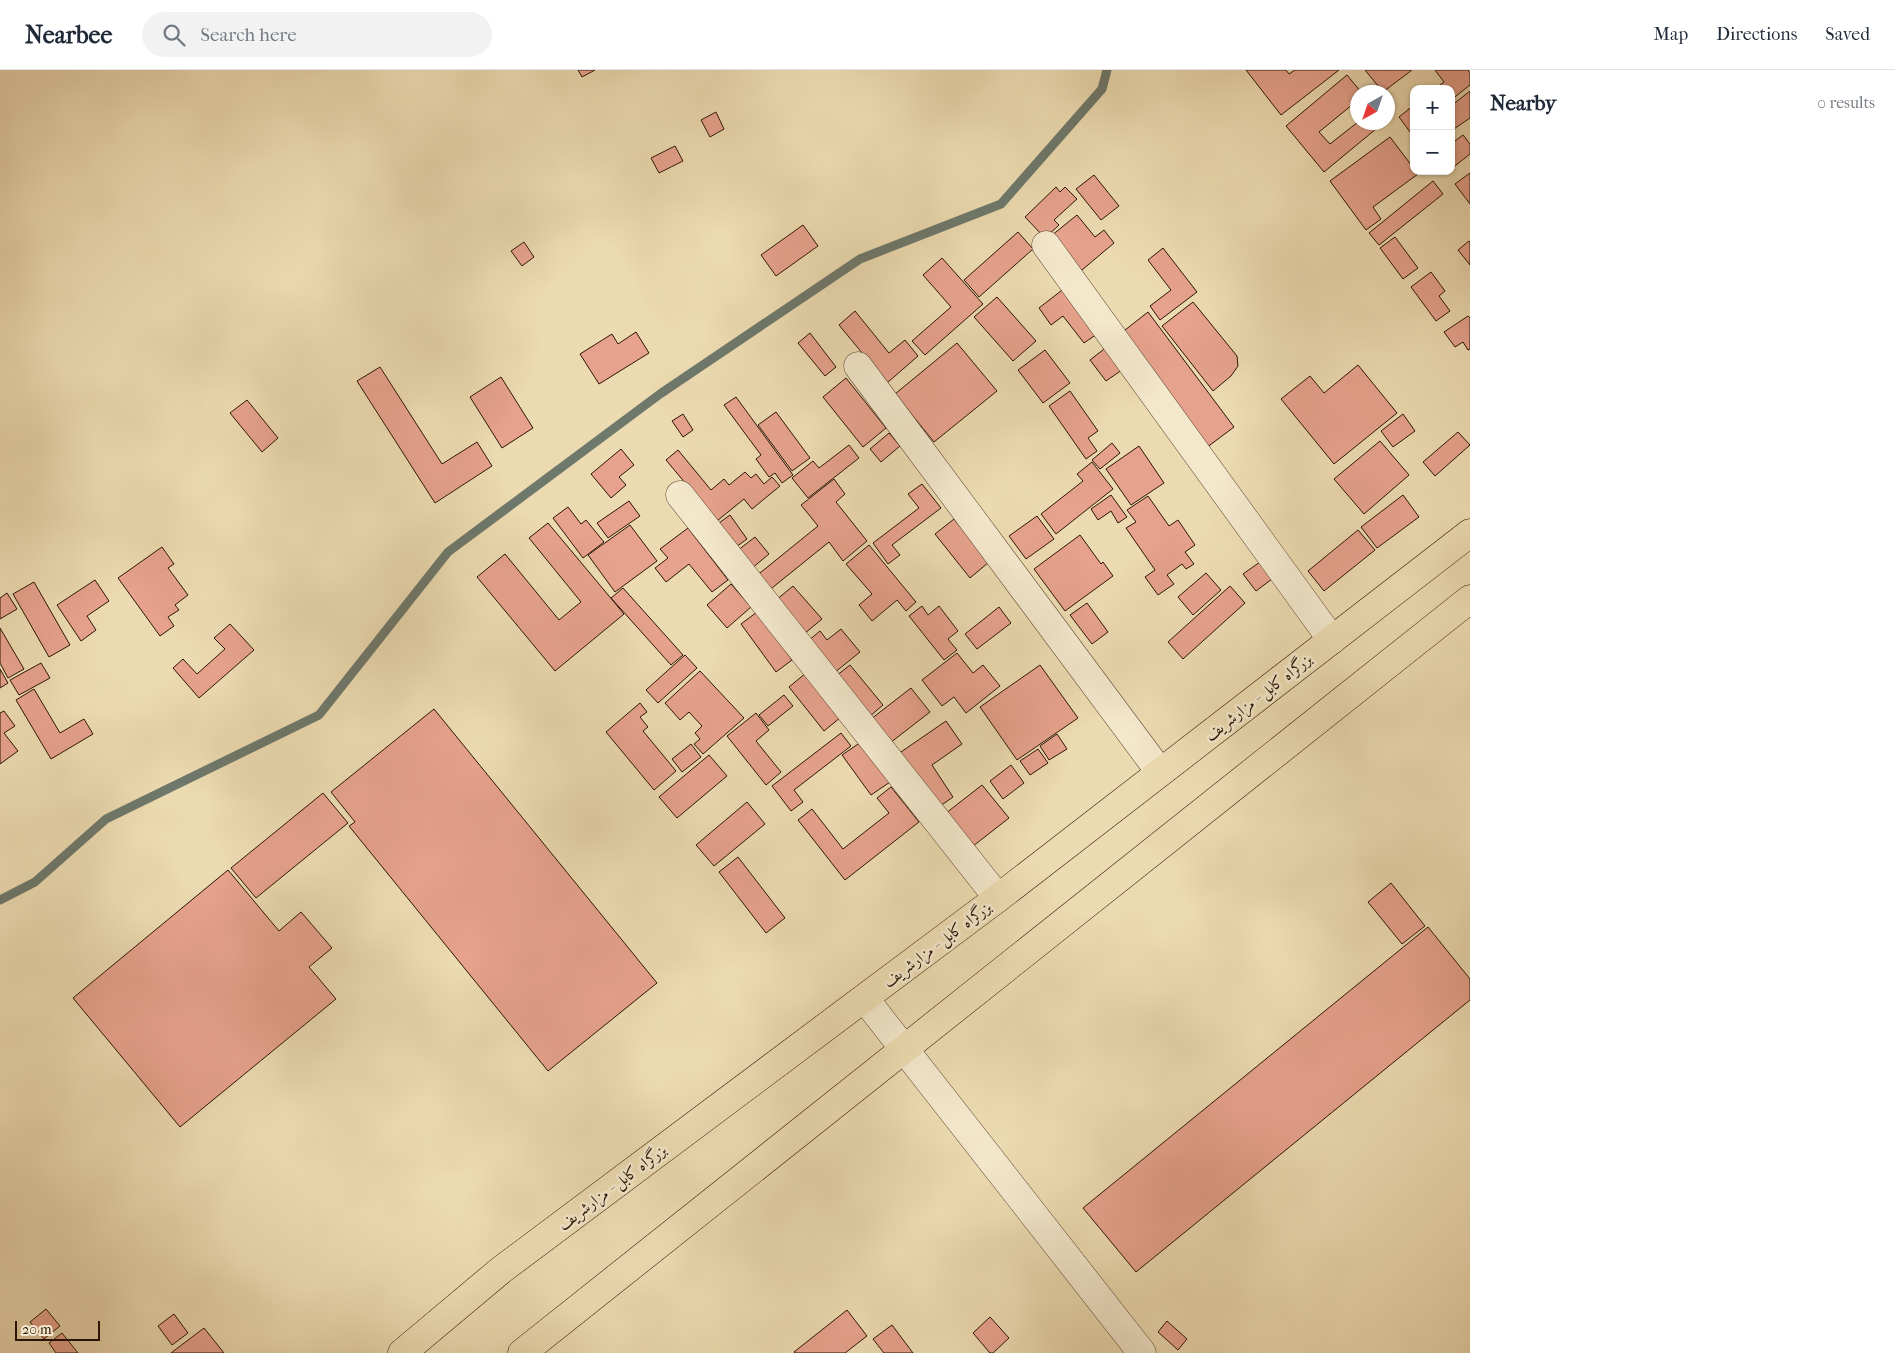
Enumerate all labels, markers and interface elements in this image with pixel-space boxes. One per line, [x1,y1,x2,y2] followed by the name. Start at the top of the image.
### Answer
[142,12,492,57] search box
[25,21,112,49] text: Nearbee
[160,21,188,49] icon: search
[200,24,297,46] text: Search here
[1654,24,1688,45] text: Map
[1716,24,1797,45] text: Directions
[1825,24,1870,45] text: Saved
[1350,85,1395,130] north arrow
[1410,85,1455,175] map controls
[1410,85,1455,130] button: +
[1490,91,1556,115] text: Nearby
[1817,93,1875,112] text: 0 results
[1410,130,1455,175] button: −
[1200,648,1317,746] street label: بزرگراه کابل - مزارشریف
[878,896,996,993] street label: بزرگراه کابل - مزارشریف
[553,1139,671,1236] street label: بزرگراه کابل - مزارشریف
[15,1318,100,1341] scale bar
[22,1321,52,1338] text: 20 m

